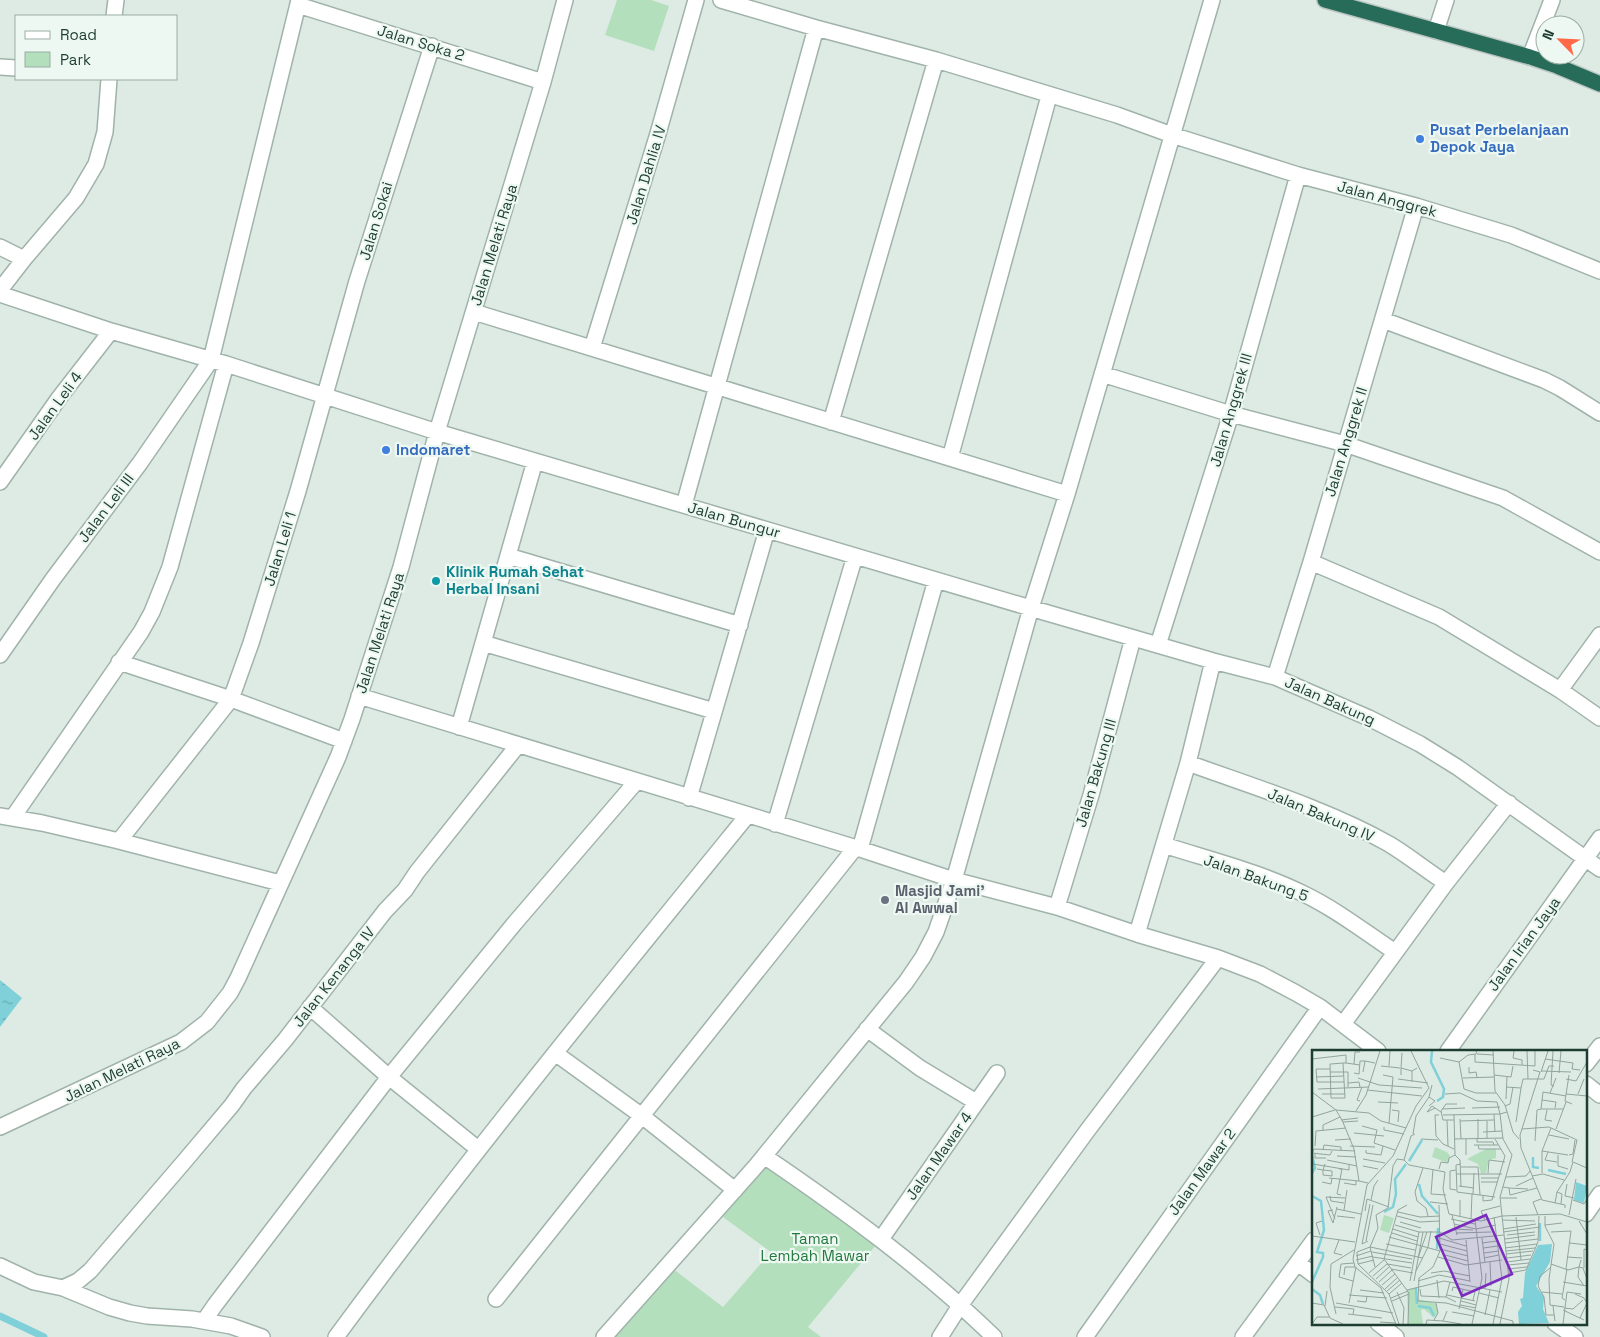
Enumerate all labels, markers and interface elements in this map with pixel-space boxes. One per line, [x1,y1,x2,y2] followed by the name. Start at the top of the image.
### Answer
[15,15,178,80] legend
[1535,15,1585,65] north arrow
[375,20,467,65] street label: Jalan Soka 2
[60,25,97,44] text: Road
[1538,27,1558,43] text: N
[60,50,91,69] text: Park
[1430,120,1569,156] place label: Pusat Perbelanjaan Depok Jaya
[621,123,670,227] street label: Jalan Dahlia IV
[1414,133,1426,145] marker: Pusat Perbelanjaan Depok Jaya
[1335,176,1439,221] street label: Jalan Anggrek
[355,179,396,262] street label: Jalan Sokai
[466,181,521,308] street label: Jalan Melati Raya
[1205,351,1256,469] street label: Jalan Anggrek III
[23,368,86,444] street label: Jalan Leli 4
[1320,385,1371,499] street label: Jalan Anggrek II
[396,440,471,459] place label: Indomaret
[380,444,392,456] marker: Indomaret
[73,469,138,546] street label: Jalan Leli III
[686,497,783,542] street label: Jalan Bungur
[259,509,300,588] street label: Jalan Leli 1
[446,562,584,598] place label: Klinik Rumah Sehat Herbal Insani
[351,569,408,696] street label: Jalan Melati Raya
[430,575,442,587] marker: Klinik Rumah Sehat Herbal Insani
[1282,672,1378,729] street label: Jalan Bakung
[1071,716,1120,829] street label: Jalan Bakung III
[1265,784,1377,846] street label: Jalan Bakung IV
[1201,850,1311,905] street label: Jalan Bakung 5
[895,881,985,917] place label: Masjid Jami' Al Awwal
[1483,893,1564,995] street label: Jalan Irian Jaya
[879,894,891,906] marker: Masjid Jami' Al Awwal
[288,923,379,1031] street label: Jalan Kenanga IV
[61,1033,183,1106] street label: Jalan Melati Raya
[1312,1050,1588,1324] inset map
[901,1108,976,1203] street label: Jalan Mawar 4
[1164,1124,1240,1219] street label: Jalan Mawar 2
[761,1229,870,1265] park label: Taman Lembah Mawar

